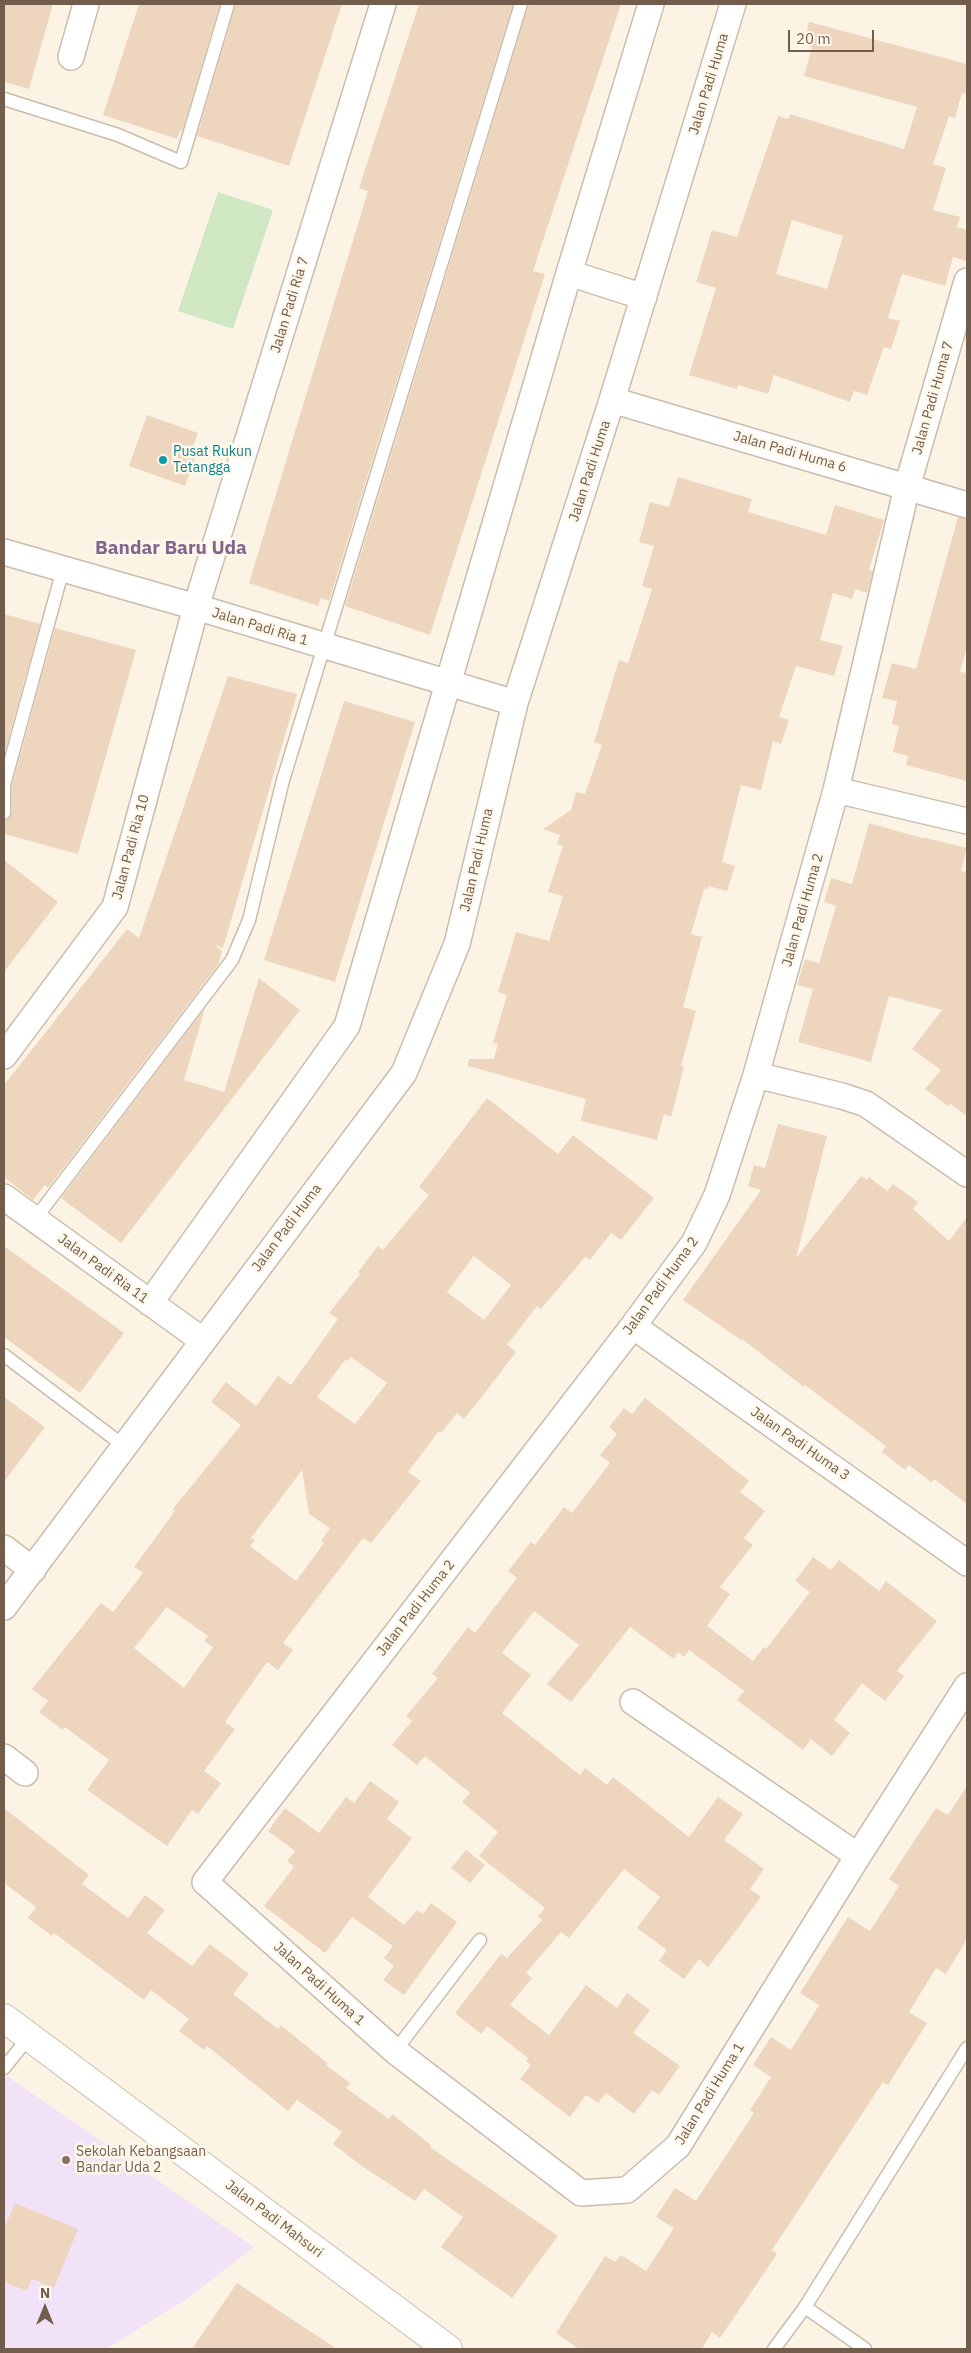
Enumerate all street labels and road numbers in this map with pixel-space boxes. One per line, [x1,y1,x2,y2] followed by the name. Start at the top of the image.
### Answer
[686,31,732,137] street label: Jalan Padi Huma
[267,255,313,355] street label: Jalan Padi Ria 7
[909,339,957,457] street label: Jalan Padi Huma 7
[566,418,614,524] street label: Jalan Padi Huma
[731,428,849,476] street label: Jalan Padi Huma 6
[210,604,310,650] street label: Jalan Padi Ria 1
[109,793,153,901] street label: Jalan Padi Ria 10
[457,807,497,913] street label: Jalan Padi Huma
[779,851,827,969] street label: Jalan Padi Huma 2
[249,1181,325,1275] street label: Jalan Padi Huma
[54,1230,152,1308] street label: Jalan Padi Ria 11
[620,1234,702,1338] street label: Jalan Padi Huma 2
[747,1404,853,1484] street label: Jalan Padi Huma 3
[373,1557,459,1659] street label: Jalan Padi Huma 2
[270,1939,368,2029] street label: Jalan Padi Huma 1
[672,2040,748,2148] street label: Jalan Padi Huma 1
[222,2177,326,2261] street label: Jalan Padi Mahsuri

